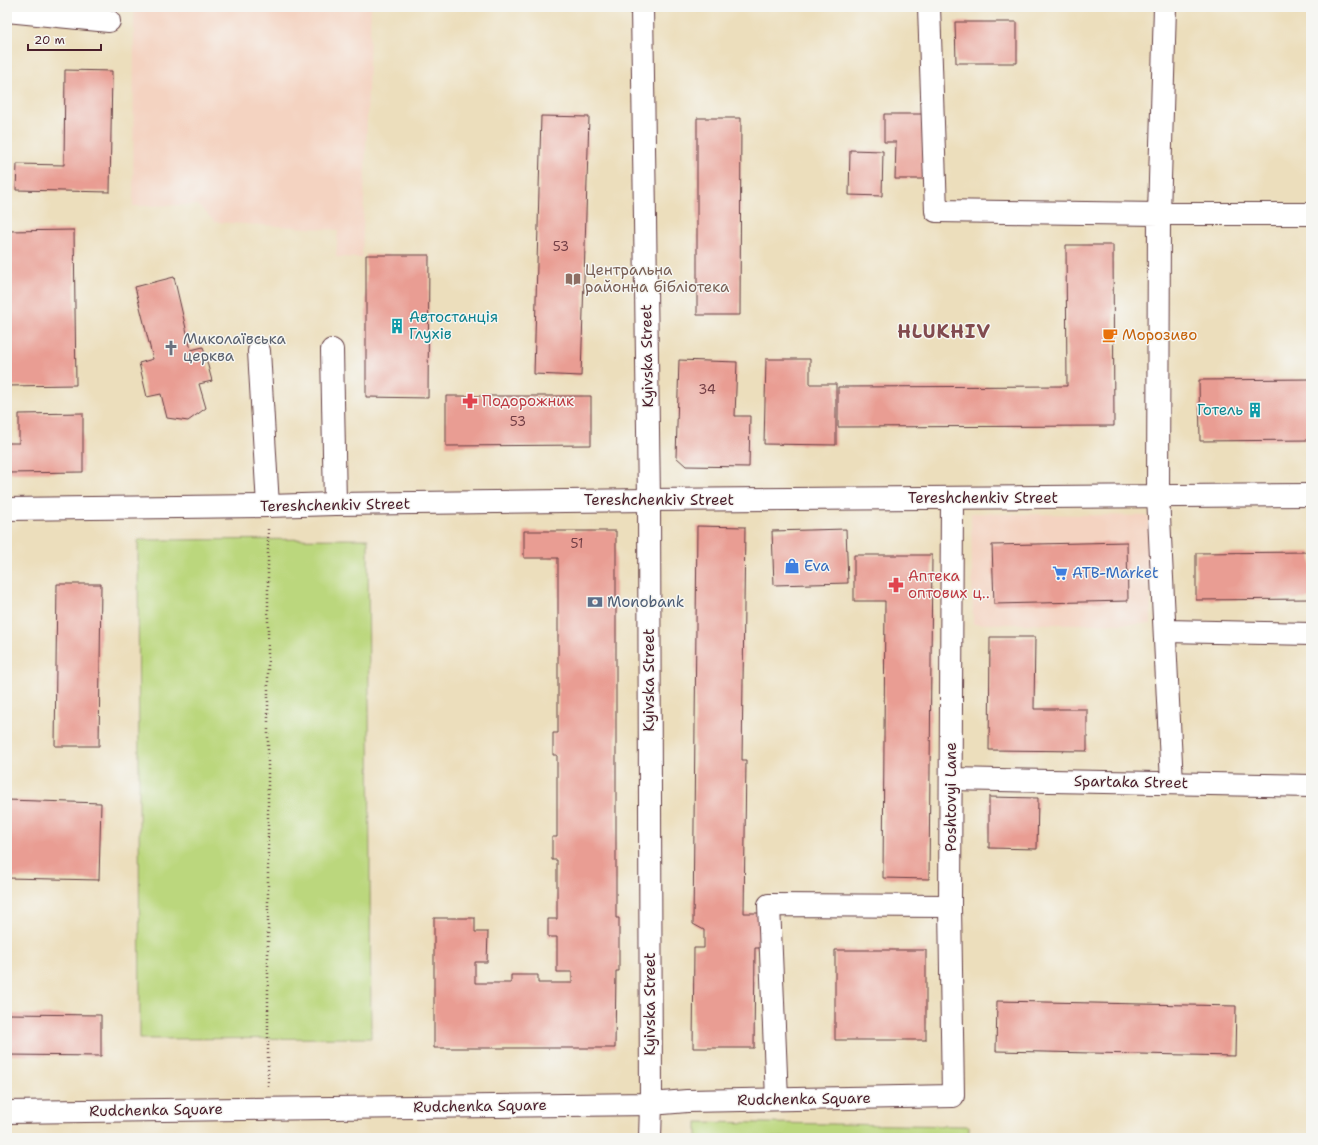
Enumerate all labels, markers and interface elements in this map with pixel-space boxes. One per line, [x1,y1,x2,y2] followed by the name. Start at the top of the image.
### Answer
[28,26,101,52] scale bar
[34,32,65,48] text: 20 m
[553,238,569,255] house number: 53
[585,260,730,297] place label: Центральна районна бібліотека
[564,270,582,288] library icon: Центральна районна бібліотека
[636,304,658,408] street label: Kyivska Street
[409,307,498,344] place label: Автостанція Глухів
[388,317,406,335] building icon: Автостанція Глухів
[897,319,991,344] district label: HLUKHIV
[1122,325,1197,345] place label: Морозиво
[1101,326,1119,344] cafe icon: Морозиво
[183,329,286,366] place label: Миколаївська церква
[162,339,180,357] church icon: Миколаївська церква
[698,381,716,398] house number: 34
[482,391,574,411] place label: Подорожник
[461,392,479,410] pharmacy icon: Подорожник
[1197,400,1243,420] place label: Готель
[1246,401,1264,419] building icon: Готель
[510,413,526,430] house number: 53
[908,488,1058,508] street label: Tereshchenkiv Street
[584,490,734,510] street label: Tereshchenkiv Street
[260,494,410,516] street label: Tereshchenkiv Street
[571,535,583,552] house number: 51
[804,556,830,576] place label: Eva
[783,557,801,575] shop icon: Eva
[1072,563,1159,583] place label: ATB-Market
[1051,564,1069,582] supermarket icon: ATB-Market
[908,566,990,603] place label: Аптека оптових ц‥
[887,576,905,594] pharmacy icon: Аптека оптових ц‥
[607,592,684,612] place label: Monobank
[586,593,604,611] bank icon: Monobank
[639,628,659,732] street label: Kyivska Street
[941,742,961,852] street label: Poshtovyi Lane
[1074,771,1188,793] street label: Spartaka Street
[640,952,660,1056] street label: Kyivska Street
[737,1088,871,1110] street label: Rudchenka Square
[413,1095,547,1117] street label: Rudchenka Square
[89,1099,223,1121] street label: Rudchenka Square

